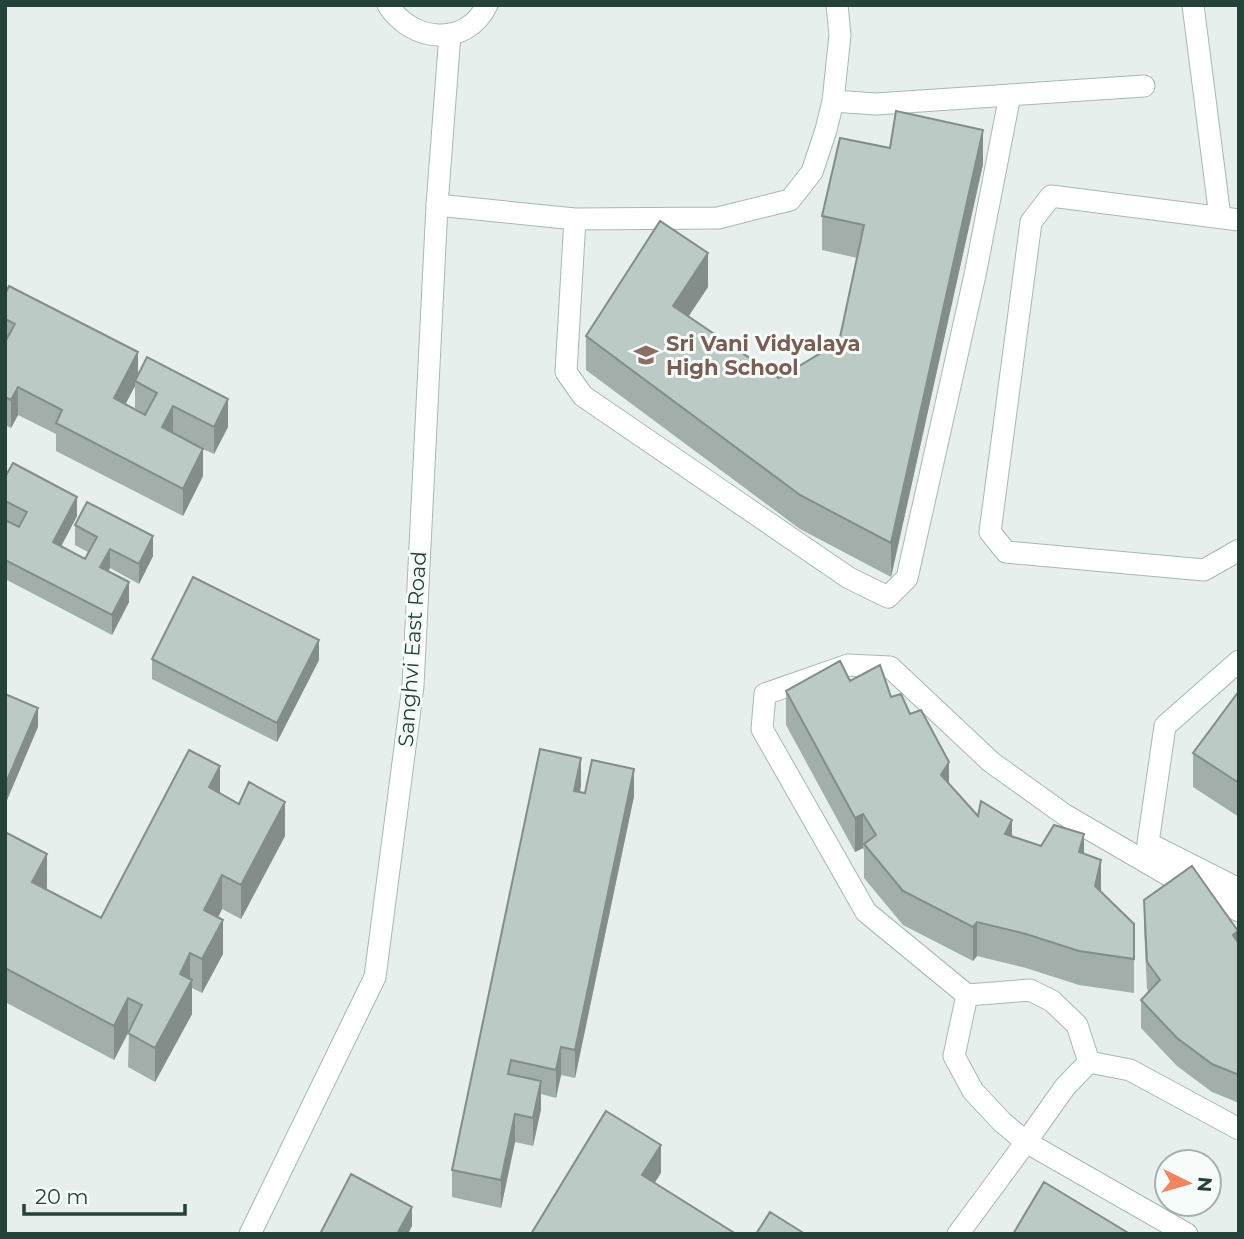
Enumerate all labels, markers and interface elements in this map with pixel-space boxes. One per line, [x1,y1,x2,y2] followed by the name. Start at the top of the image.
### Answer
[666,331,861,380] place label: Sri Vani Vidyalaya High School
[632,341,660,369] school or university icon: Sri Vani Vidyalaya High School
[393,550,431,748] street label: Sanghvi East Road
[1153,1148,1223,1218] north arrow
[24,1172,186,1216] scale bar
[1192,1176,1217,1193] text: N
[35,1184,89,1209] text: 20 m

